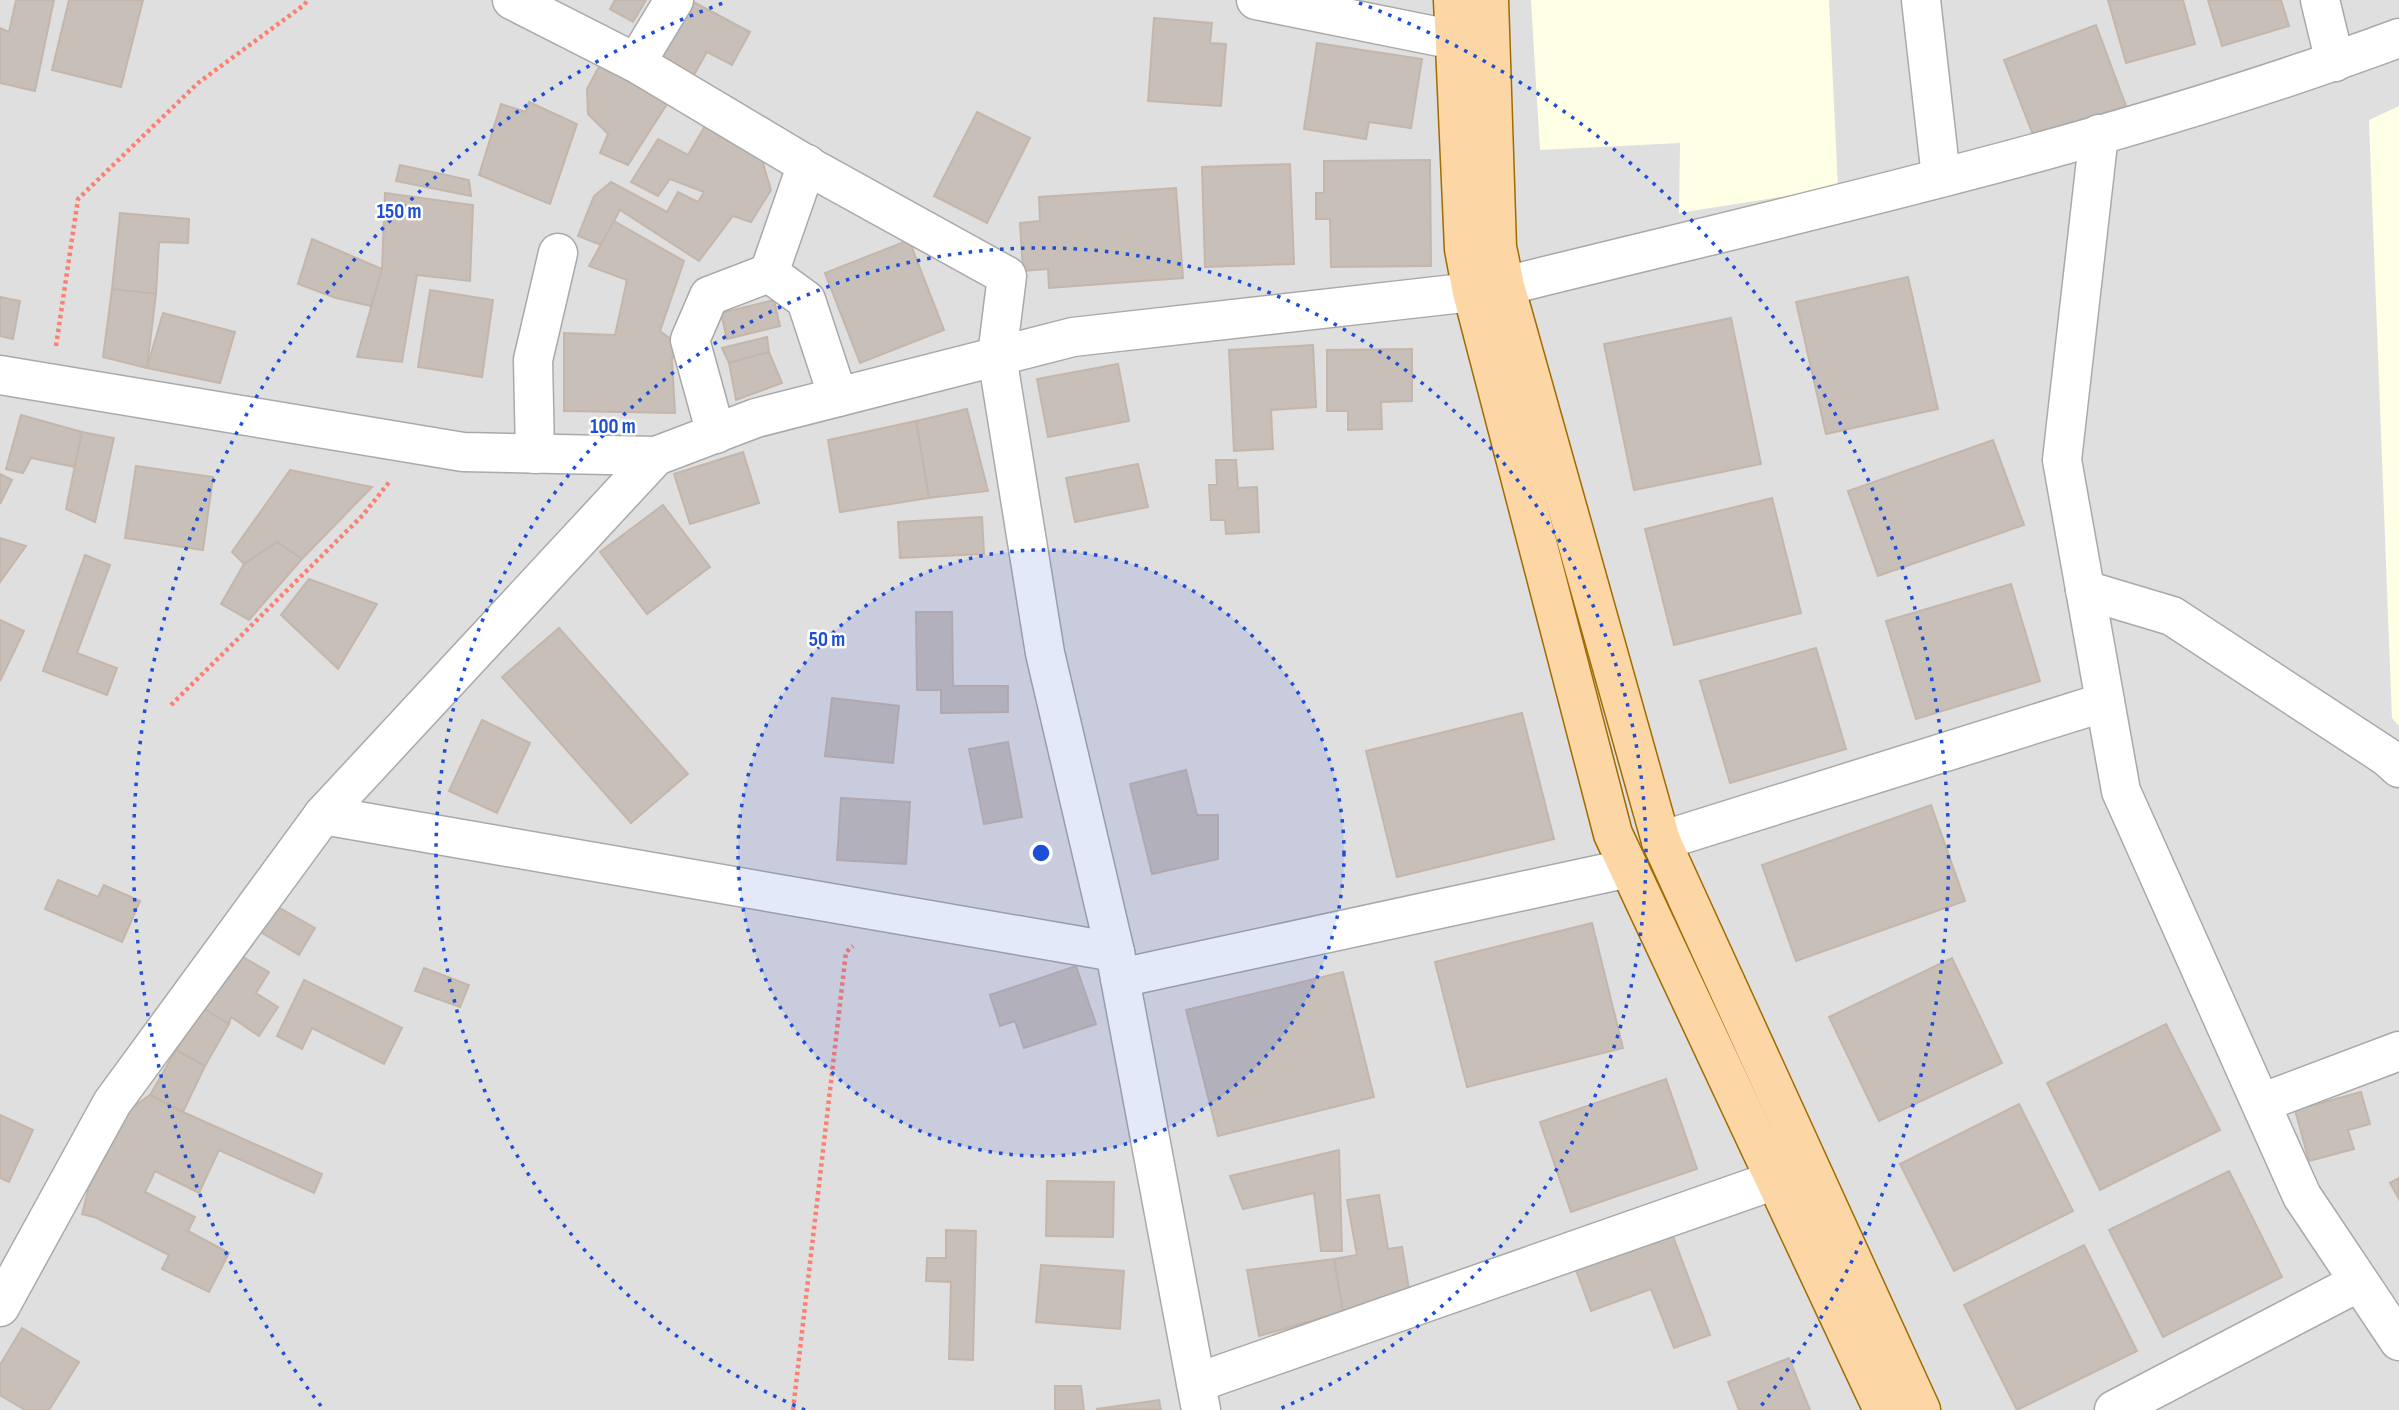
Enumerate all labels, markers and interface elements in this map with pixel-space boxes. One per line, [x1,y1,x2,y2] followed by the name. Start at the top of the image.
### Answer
[377,199,421,224] text: 150 m
[590,414,636,439] text: 100 m
[809,627,845,652] text: 50 m
[1029,841,1053,865] centre of rings

